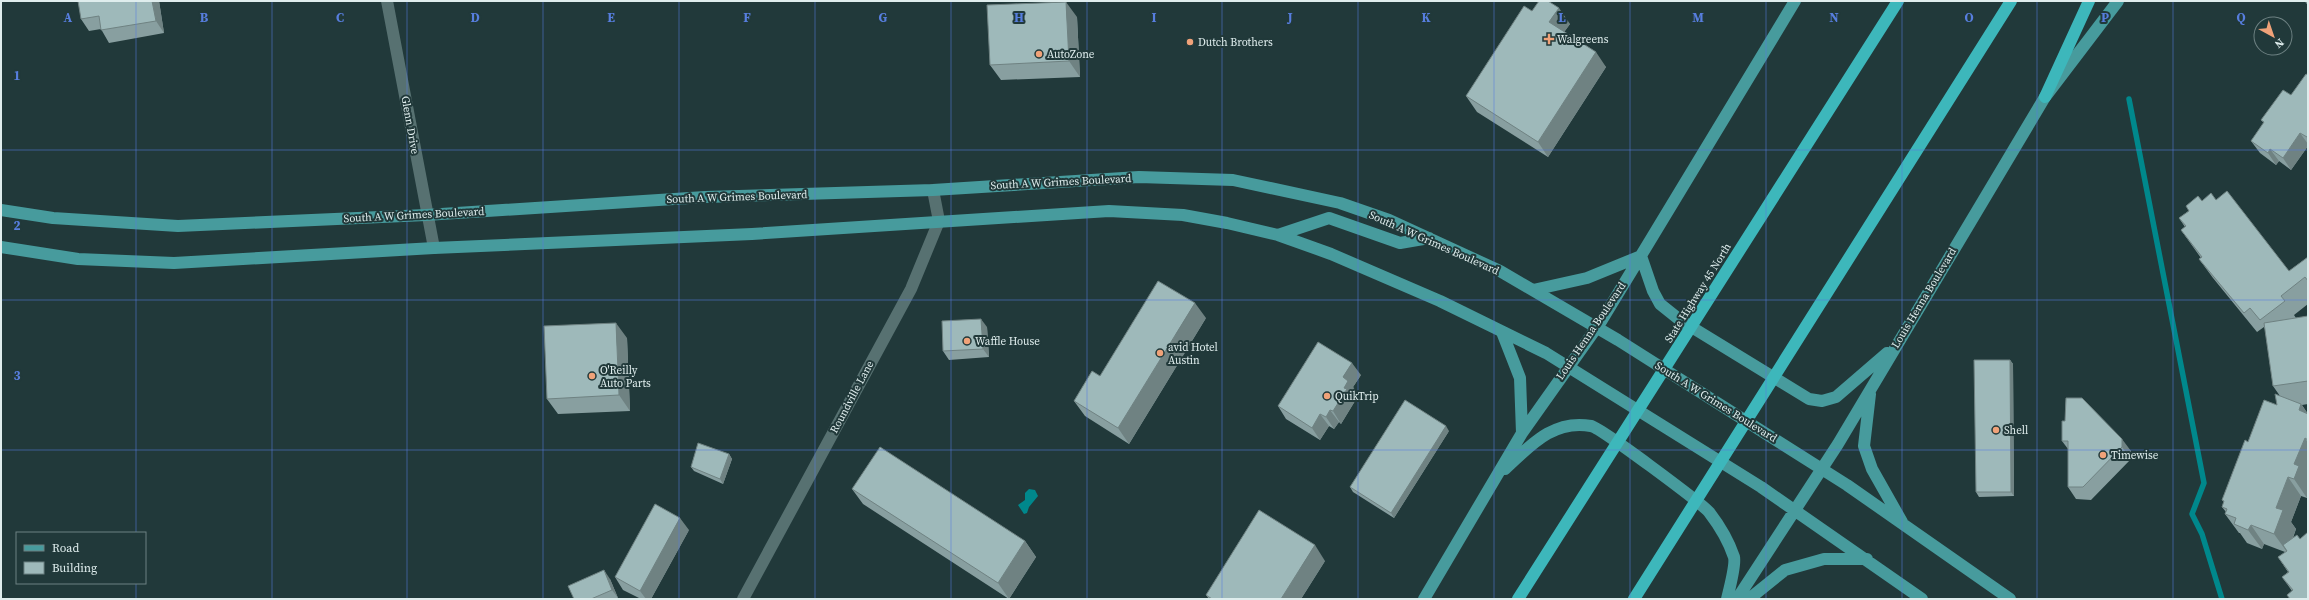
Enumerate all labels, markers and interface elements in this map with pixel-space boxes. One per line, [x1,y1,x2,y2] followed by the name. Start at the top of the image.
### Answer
[64,9,73,26] text: A
[200,9,209,26] text: B
[336,9,344,26] text: C
[470,9,480,26] text: D
[607,9,615,26] text: E
[743,9,751,26] text: F
[879,9,888,26] text: G
[1014,9,1024,26] text: H
[1151,9,1157,26] text: I
[1286,9,1293,26] text: J
[1421,9,1431,26] text: K
[1558,9,1566,26] text: L
[1692,9,1704,26] text: M
[1829,9,1839,26] text: N
[1964,9,1974,26] text: O
[2101,9,2109,26] text: P
[2236,9,2246,26] text: Q
[2253,16,2293,56] north arrow
[1557,32,1609,47] place label: Walgreens
[1544,34,1554,44] marker: Walgreens
[1198,35,1273,50] place label: Dutch Brothers
[2271,35,2287,52] text: N
[1185,37,1195,47] marker: Dutch Brothers
[1047,47,1095,62] place label: AutoZone
[1034,49,1044,59] marker: AutoZone
[13,67,21,84] text: 1
[398,95,423,156] street label: Glenn Drive
[990,171,1133,193] street label: South A W Grimes Boulevard
[666,187,808,207] street label: South A W Grimes Boulevard
[343,204,486,226] street label: South A W Grimes Boulevard
[1367,207,1502,279] street label: South A W Grimes Boulevard
[13,217,21,234] text: 2
[1661,240,1735,346] street label: State Highway 45 North
[1888,244,1960,351] street label: Louis Henna Boulevard
[1553,279,1630,383] street label: Louis Henna Boulevard
[975,334,1040,349] place label: Waffle House
[962,336,972,346] marker: Waffle House
[1168,340,1218,368] place label: avid Hotel Austin
[1155,348,1165,358] marker: avid Hotel Austin
[827,358,878,436] street label: Roundville Lane
[1652,358,1780,446] street label: South A W Grimes Boulevard
[600,363,651,391] place label: O'Reilly Auto Parts
[13,367,21,384] text: 3
[587,371,597,381] marker: O'Reilly Auto Parts
[1335,389,1379,404] place label: QuikTrip
[1322,391,1332,401] marker: QuikTrip
[2004,423,2028,438] place label: Shell
[1991,425,2001,435] marker: Shell
[2111,448,2159,463] place label: Timewise
[2098,450,2108,460] marker: Timewise
[16,532,146,584] legend
[52,540,79,556] text: Road
[52,560,97,576] text: Building

